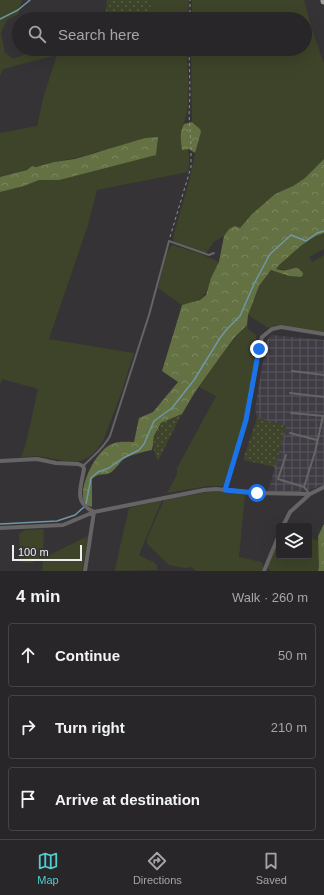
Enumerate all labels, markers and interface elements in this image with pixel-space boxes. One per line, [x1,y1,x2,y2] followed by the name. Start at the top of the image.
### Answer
[12,12,312,56] search box
[26,23,48,45] icon: search
[58,26,140,43] text: Search here
[250,340,268,358] route end
[248,484,266,502] route start
[276,523,312,559] map controls
[276,523,312,559] button: layers
[12,543,82,562] scale bar
[18,546,49,558] text: 100 m
[16,587,60,606] text: 4 min
[232,590,308,605] text: Walk · 260 m
[17,644,39,666] icon: ahead
[55,647,120,664] text: Continue
[278,648,307,663] text: 50 m
[17,716,39,738] icon: right
[55,719,125,736] text: Turn right
[271,720,307,735] text: 210 m
[17,788,39,810] icon: arrive
[55,791,200,808] text: Arrive at destination
[37,850,59,886] tab: Map
[133,850,182,886] tab: Directions
[256,850,287,886] tab: Saved

